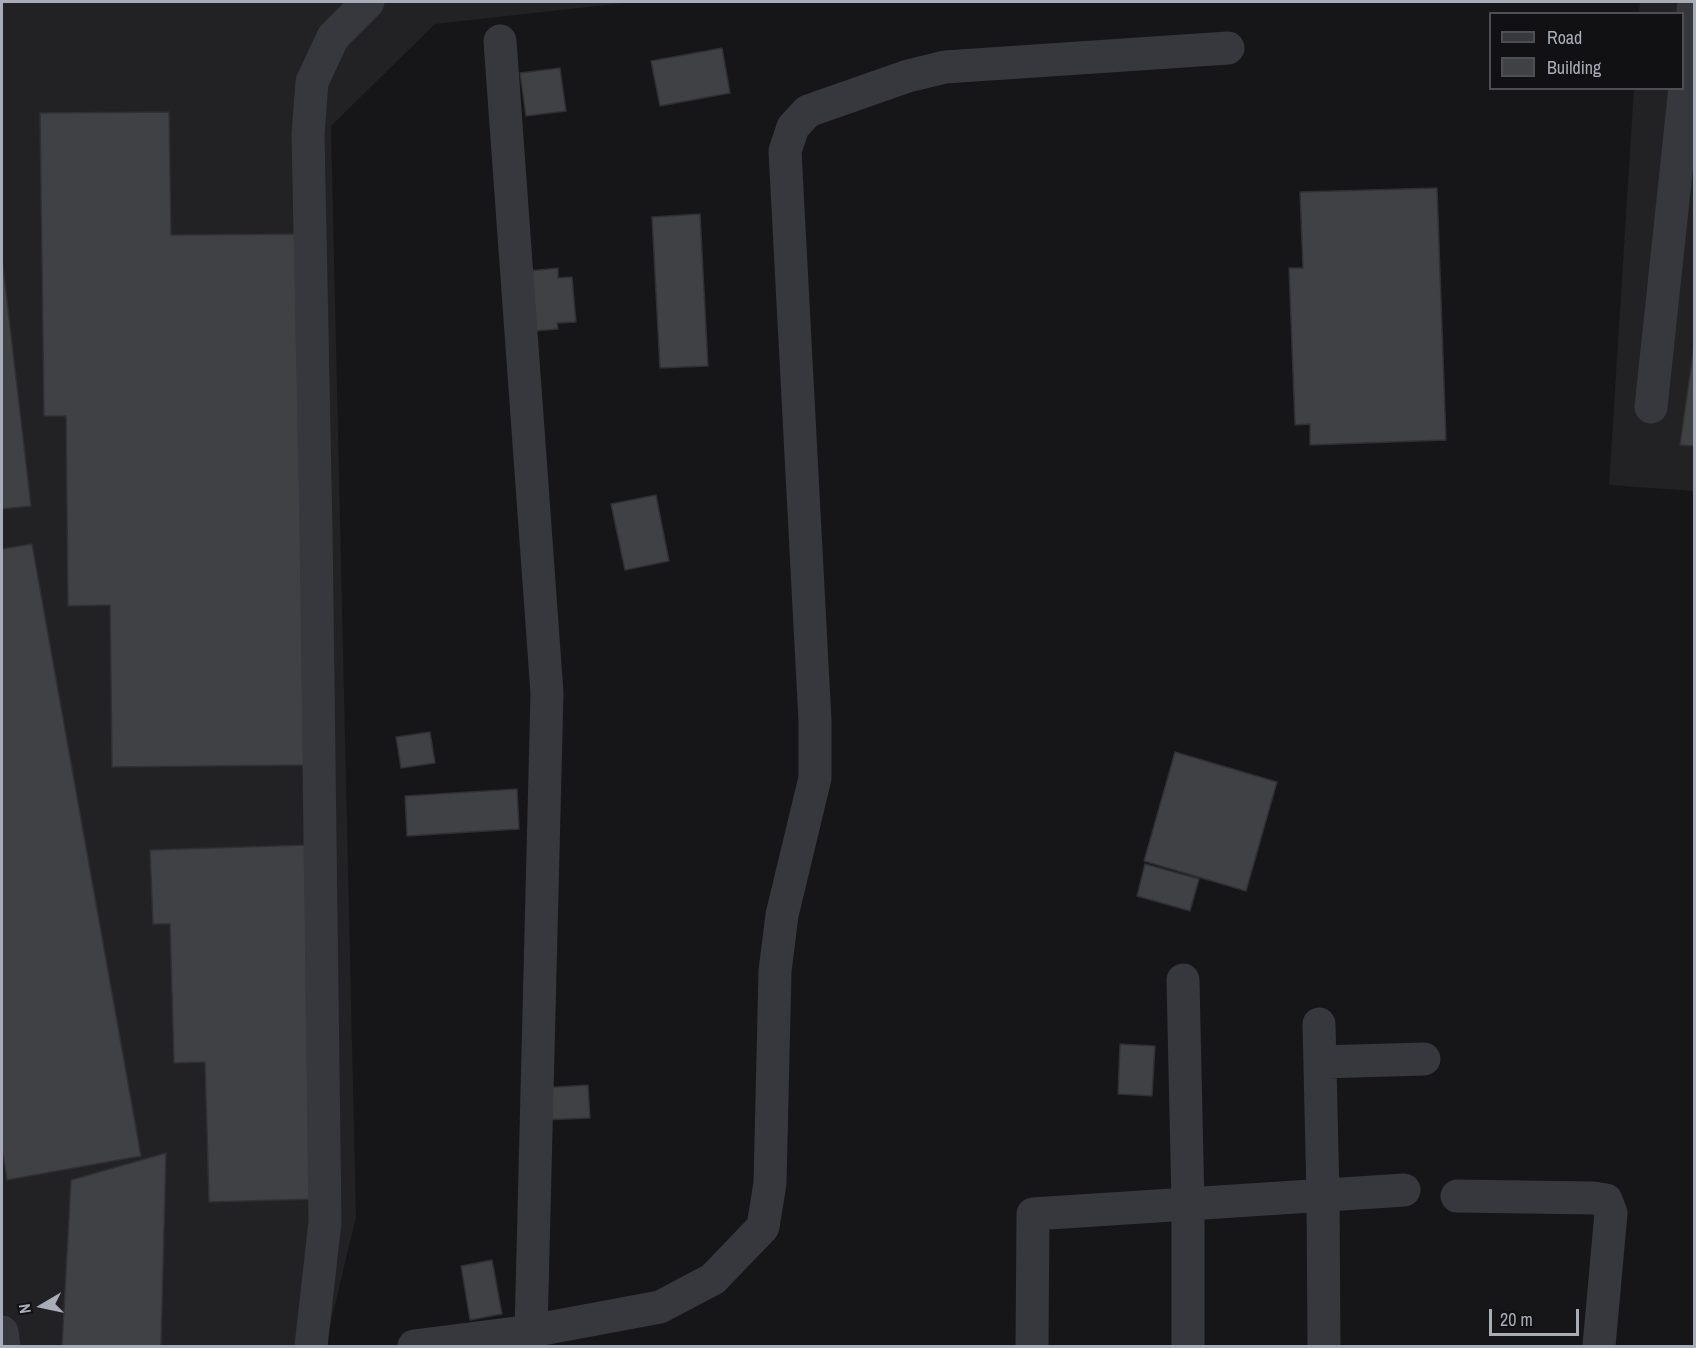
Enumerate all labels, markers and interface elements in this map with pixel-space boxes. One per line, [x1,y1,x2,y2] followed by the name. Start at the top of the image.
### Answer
[1489,12,1684,90] legend
[1547,25,1582,50] text: Road
[1547,55,1601,80] text: Building
[12,1276,72,1336] north arrow
[1492,1297,1582,1335] scale bar
[13,1302,36,1315] text: N
[1500,1307,1533,1332] text: 20 m

